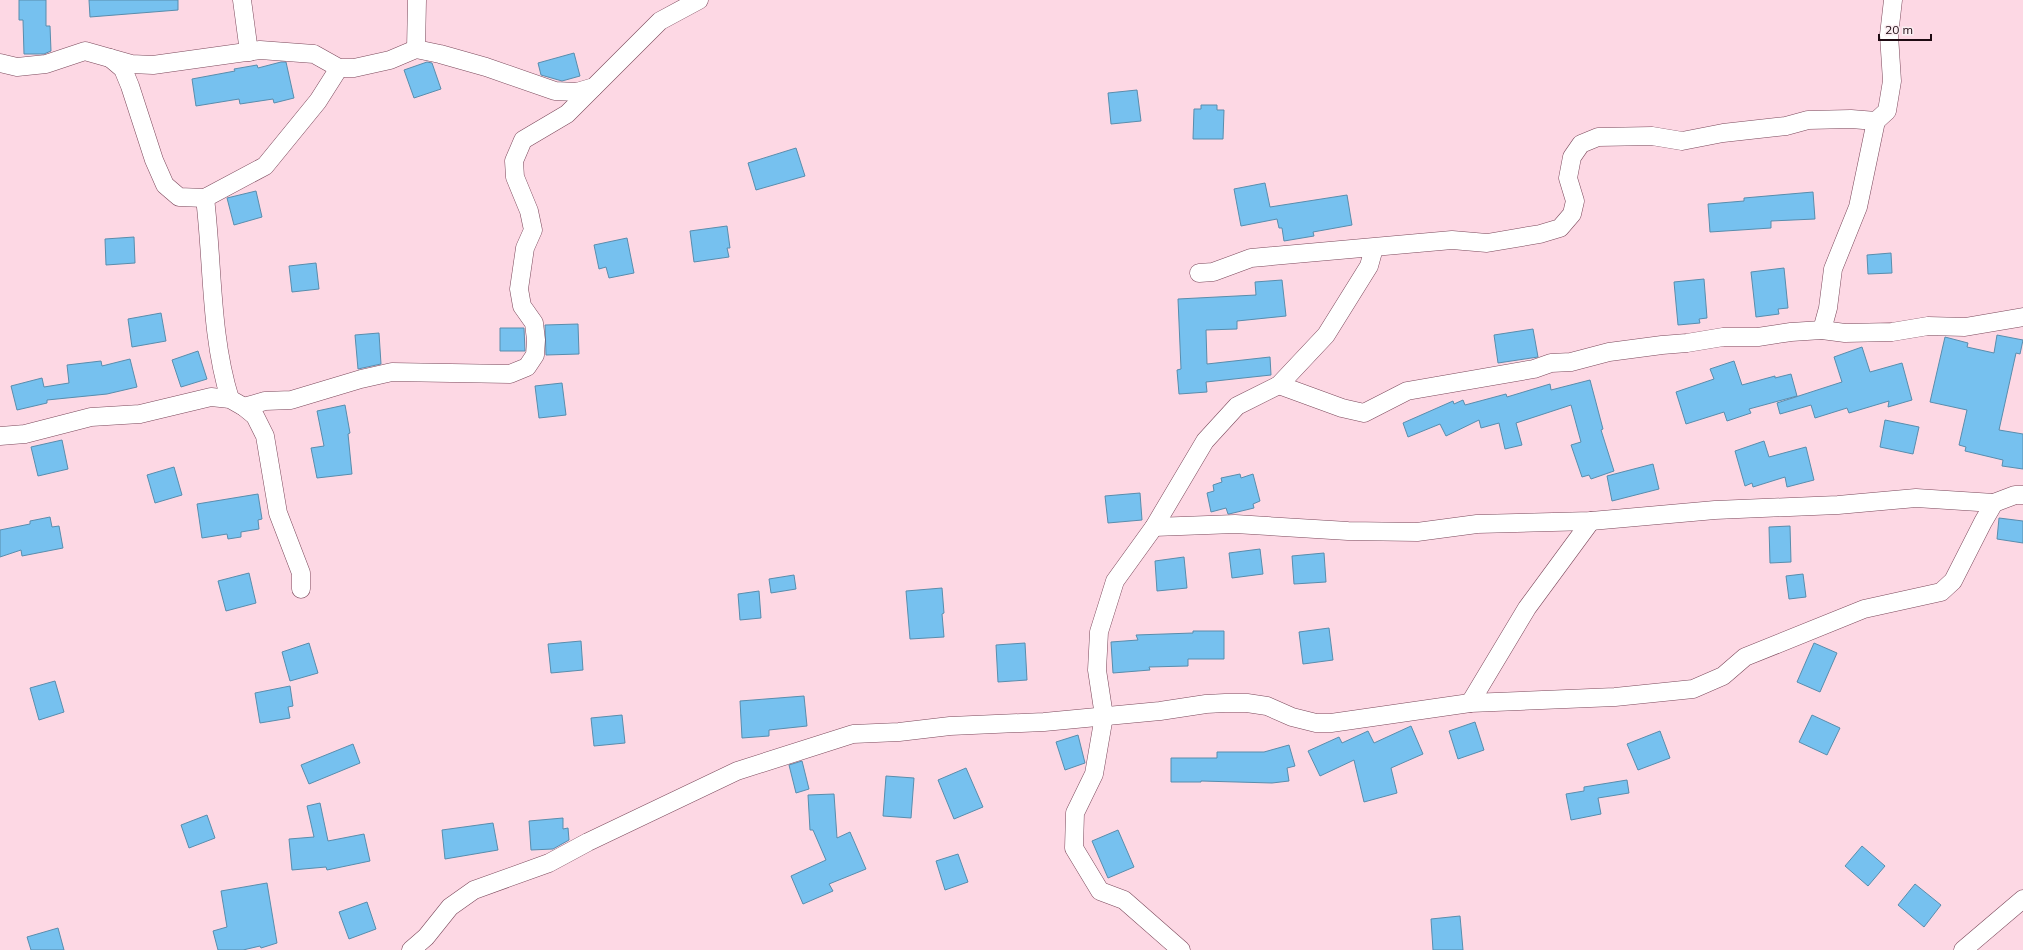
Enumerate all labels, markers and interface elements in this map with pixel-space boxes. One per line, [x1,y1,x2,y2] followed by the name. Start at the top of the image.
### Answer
[1879,16,1931,42] scale bar
[1885,22,1913,37] text: 20 m

